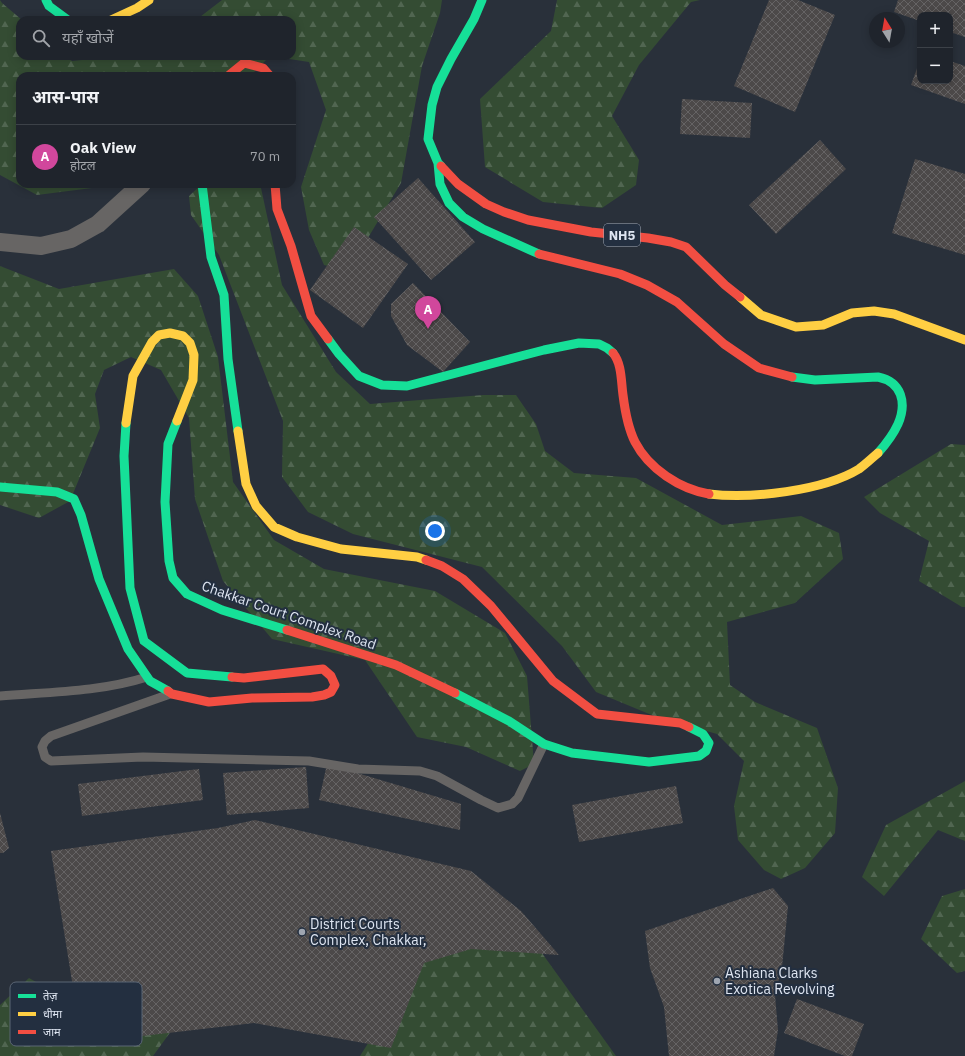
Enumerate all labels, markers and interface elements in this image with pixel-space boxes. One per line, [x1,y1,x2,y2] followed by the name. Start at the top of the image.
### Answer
[869,12,905,48] north arrow
[917,12,953,84] map controls
[917,12,953,48] button: +
[16,16,296,60] search box
[30,27,52,49] icon: search
[62,28,113,47] text: यहाँ खोजें
[917,48,953,84] button: −
[32,86,99,108] text: आस-पास
[70,138,136,157] text: Oak View
[41,148,49,165] text: A
[250,148,280,165] text: 70 m
[70,157,96,174] text: होटल
[604,224,640,246] road number: NH5
[415,296,441,329] pin: A
[425,521,445,541] your location
[199,577,379,653] street label: Chakkar Court Complex Road
[310,915,427,949] place label: District Courts Complex, Chakkar,
[297,927,307,937] marker: District Courts Complex, Chakkar,
[725,964,835,998] place label: Ashiana Clarks Exotica Revolving
[712,976,722,986] marker: Ashiana Clarks Exotica Revolving
[10,982,142,1046] legend
[43,989,58,1003] text: तेज़
[43,1007,62,1021] text: धीमा
[43,1025,61,1039] text: जाम

